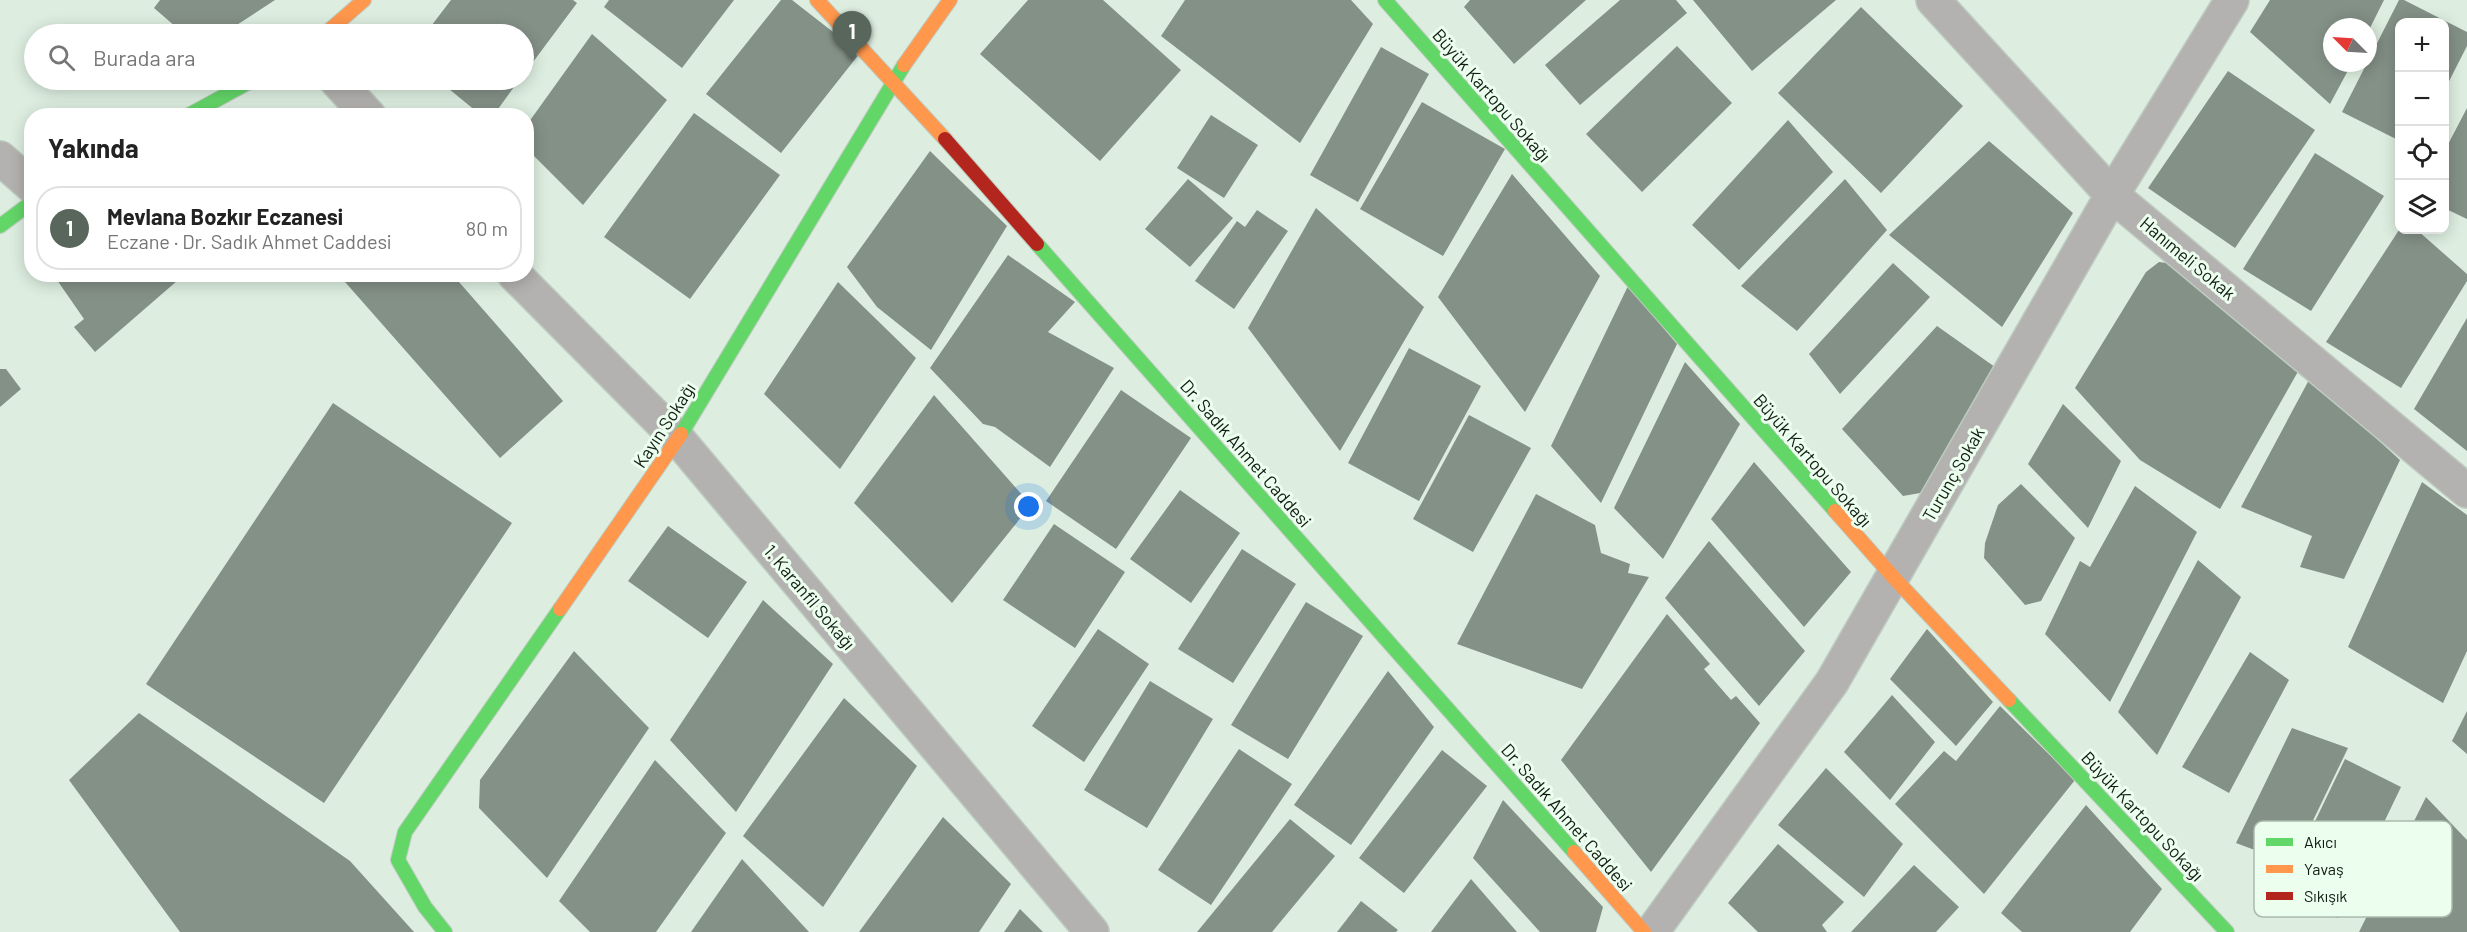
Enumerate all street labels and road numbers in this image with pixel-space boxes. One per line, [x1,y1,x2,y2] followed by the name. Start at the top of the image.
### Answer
[1428,24,1556,166] street label: Büyük Kartopu Sokağı
[2136,212,2240,304] street label: Hanımeli Sokak
[1176,375,1316,531] street label: Dr. Sadık Ahmet Caddesi
[628,378,700,472] street label: Kayın Sokağı
[1749,389,1877,531] street label: Büyük Kartopu Sokağı
[1917,423,1989,525] street label: Turunç Sokak
[760,540,860,654] street label: 1. Karanfil Sokağı
[1497,739,1637,895] street label: Dr. Sadık Ahmet Caddesi
[2077,747,2209,885] street label: Büyük Kartopu Sokağı

